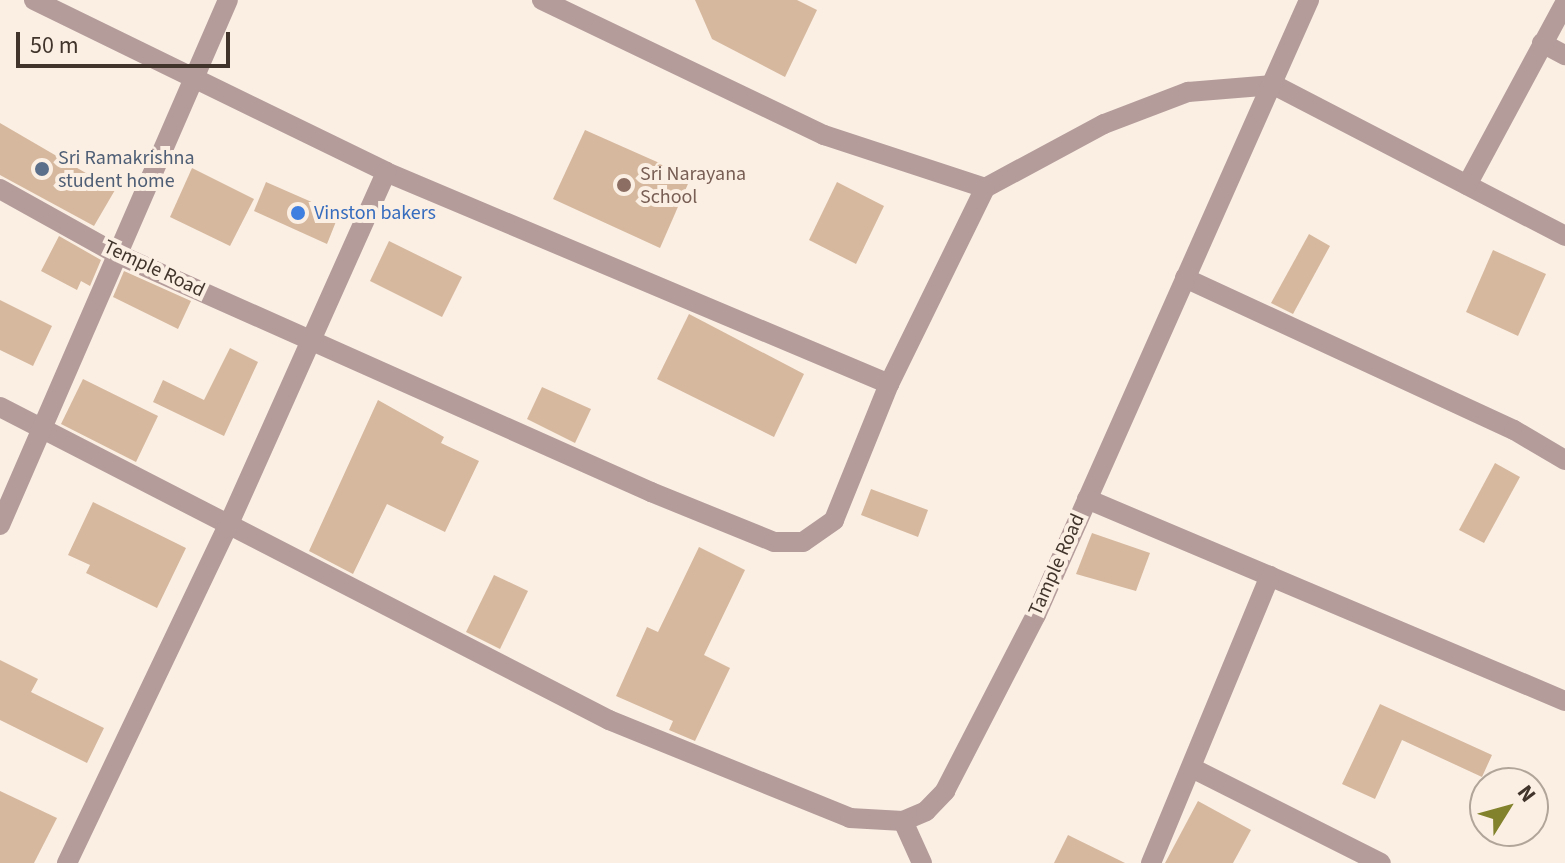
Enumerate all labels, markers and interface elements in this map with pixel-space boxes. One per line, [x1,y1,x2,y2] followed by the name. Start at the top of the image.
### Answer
[20,16,234,66] scale bar
[30,28,79,63] text: 50 m
[58,146,195,193] place label: Sri Ramakrishna student home
[33,160,51,178] marker: Sri Ramakrishna student home
[640,162,746,209] place label: Sri Narayana School
[615,176,633,194] marker: Sri Narayana School
[314,201,436,225] place label: Vinston bakers
[289,204,307,222] marker: Vinston bakers
[100,235,208,303] street label: Temple Road
[1024,510,1090,620] street label: Tample Road
[1469,767,1549,847] north arrow
[1509,778,1544,809] text: N

